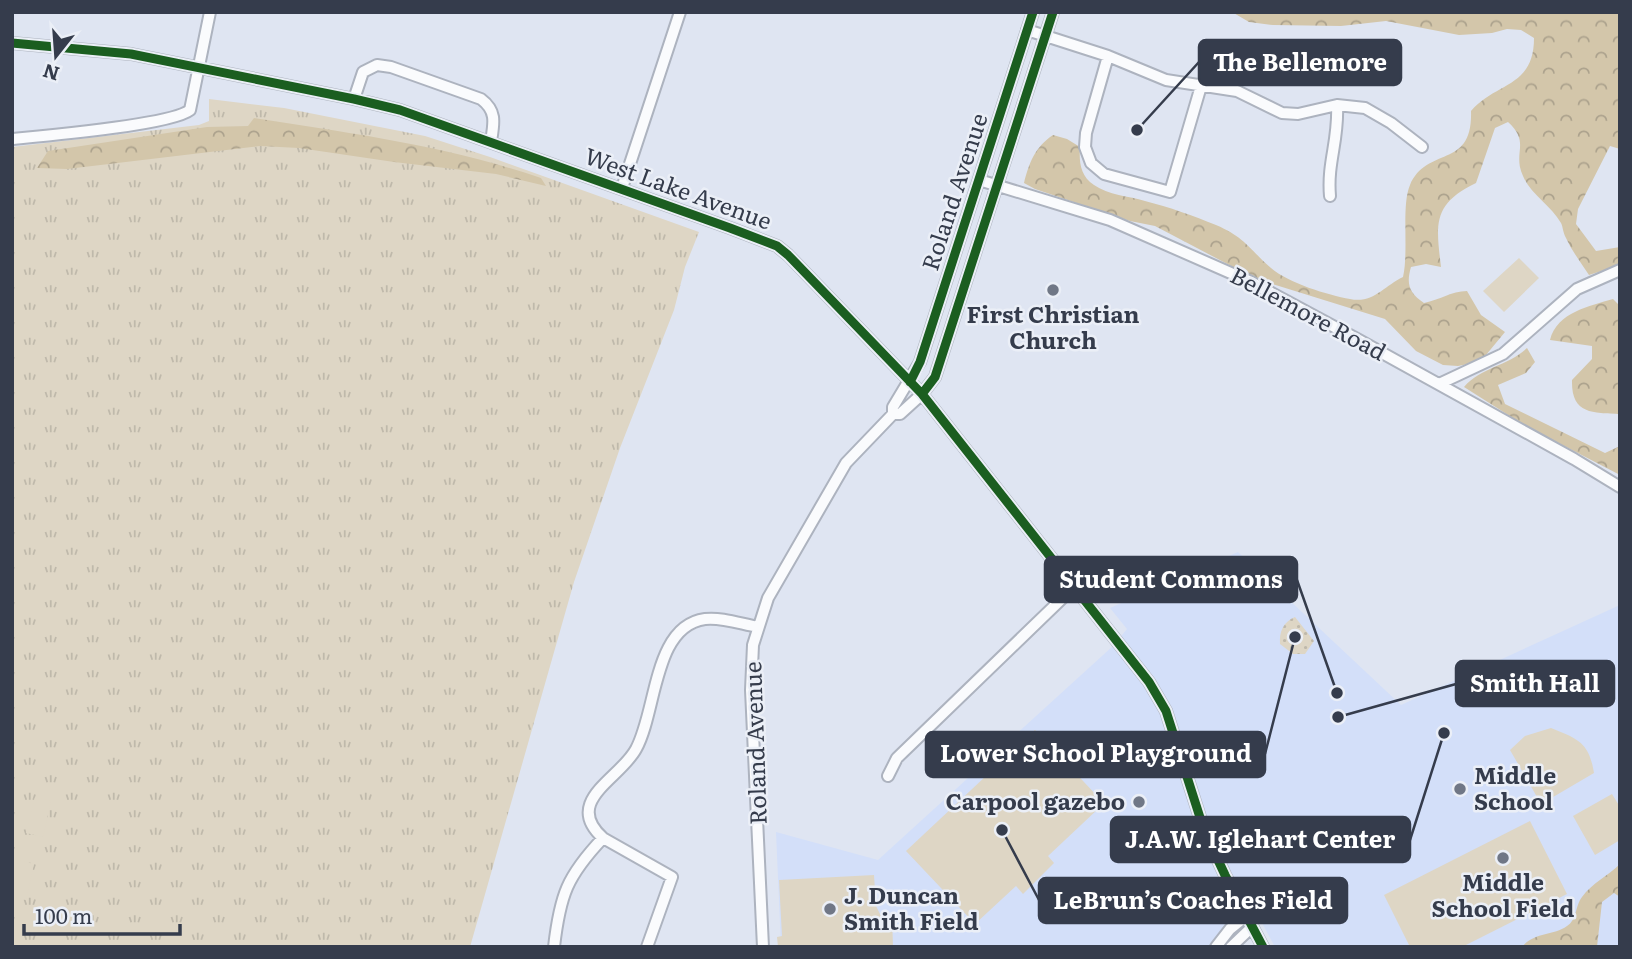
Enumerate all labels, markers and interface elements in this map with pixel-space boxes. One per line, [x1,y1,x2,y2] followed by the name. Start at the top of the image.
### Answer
[21,21,91,91] north arrow
[1199,40,1401,85] callout: The Bellemore
[1213,43,1387,78] text: The Bellemore
[39,57,62,89] text: N
[912,108,995,274] street label: Roland Avenue
[580,137,777,237] street label: West Lake Avenue
[1225,257,1393,368] street label: Bellemore Road
[1045,282,1061,298] marker: First Christian Church
[966,296,1140,356] place label: First Christian Church
[1045,557,1297,602] callout: Student Commons
[1059,560,1283,595] text: Student Commons
[734,661,774,825] street label: Roland Avenue
[1456,661,1614,706] callout: Smith Hall
[1470,664,1600,699] text: Smith Hall
[926,732,1265,777] callout: Lower School Playground
[940,734,1252,769] text: Lower School Playground
[1474,757,1556,817] place label: Middle School
[1452,781,1468,797] marker: Middle School
[946,783,1125,817] place label: Carpool gazebo
[1131,794,1147,810] marker: Carpool gazebo
[1111,817,1410,862] callout: J.A.W. Iglehart Center
[1125,820,1395,855] text: J.A.W. Iglehart Center
[1495,850,1511,866] marker: Middle School Field
[1432,864,1574,924] place label: Middle School Field
[844,877,979,937] place label: J. Duncan Smith Field
[1039,878,1347,923] callout: LeBrun’s Coaches Field
[1053,881,1333,916] text: LeBrun’s Coaches Field
[24,892,180,936] scale bar
[35,899,92,930] text: 100 m
[822,901,838,917] marker: J. Duncan Smith Field

